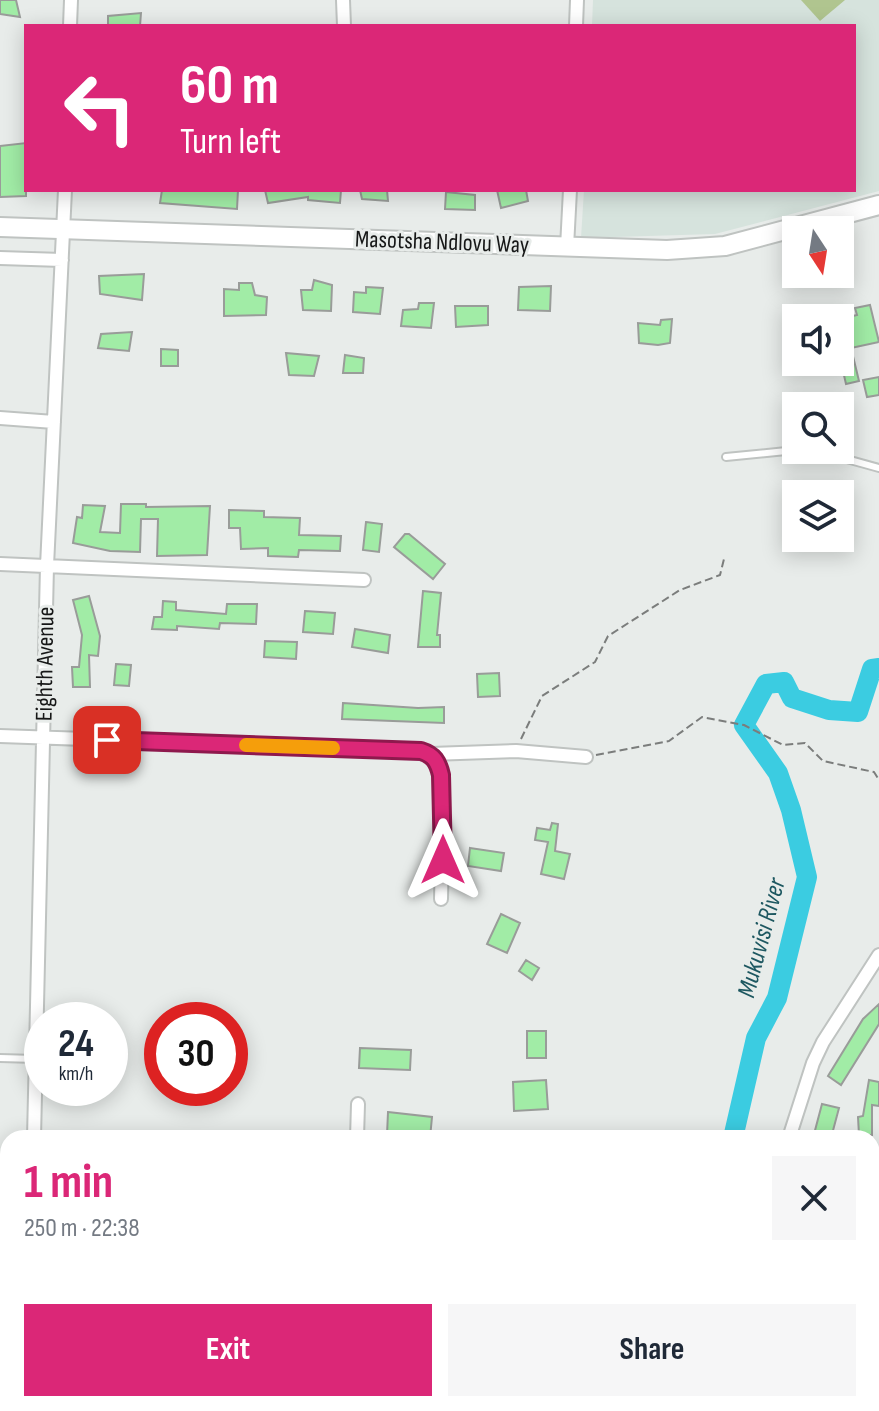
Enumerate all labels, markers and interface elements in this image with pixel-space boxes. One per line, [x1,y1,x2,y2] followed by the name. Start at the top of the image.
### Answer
[180,53,279,120] text: 60 m
[48,56,152,160] icon: left
[180,121,281,164] text: Turn left
[782,216,854,288] north arrow
[782,216,854,552] map controls
[354,224,530,260] street label: Masotsha Ndlovu Way
[782,304,854,376] button: sound
[782,392,854,464] button: search
[782,480,854,552] button: layers
[30,607,60,721] street label: Eighth Avenue
[73,706,141,774] pin
[85,718,129,762] icon: arrive
[401,818,485,902] position arrow
[731,873,793,1001] water label: Mukuvisi River
[144,1002,248,1106] speed limit sign: 30
[58,1020,94,1068] text: 24
[59,1062,93,1086] text: km/h
[24,1154,113,1211] text: 1 min
[772,1156,856,1240] button: close
[24,1213,140,1244] text: 250 m · 22:38
[24,1304,432,1396] button: Exit
[448,1304,856,1396] button: Share

